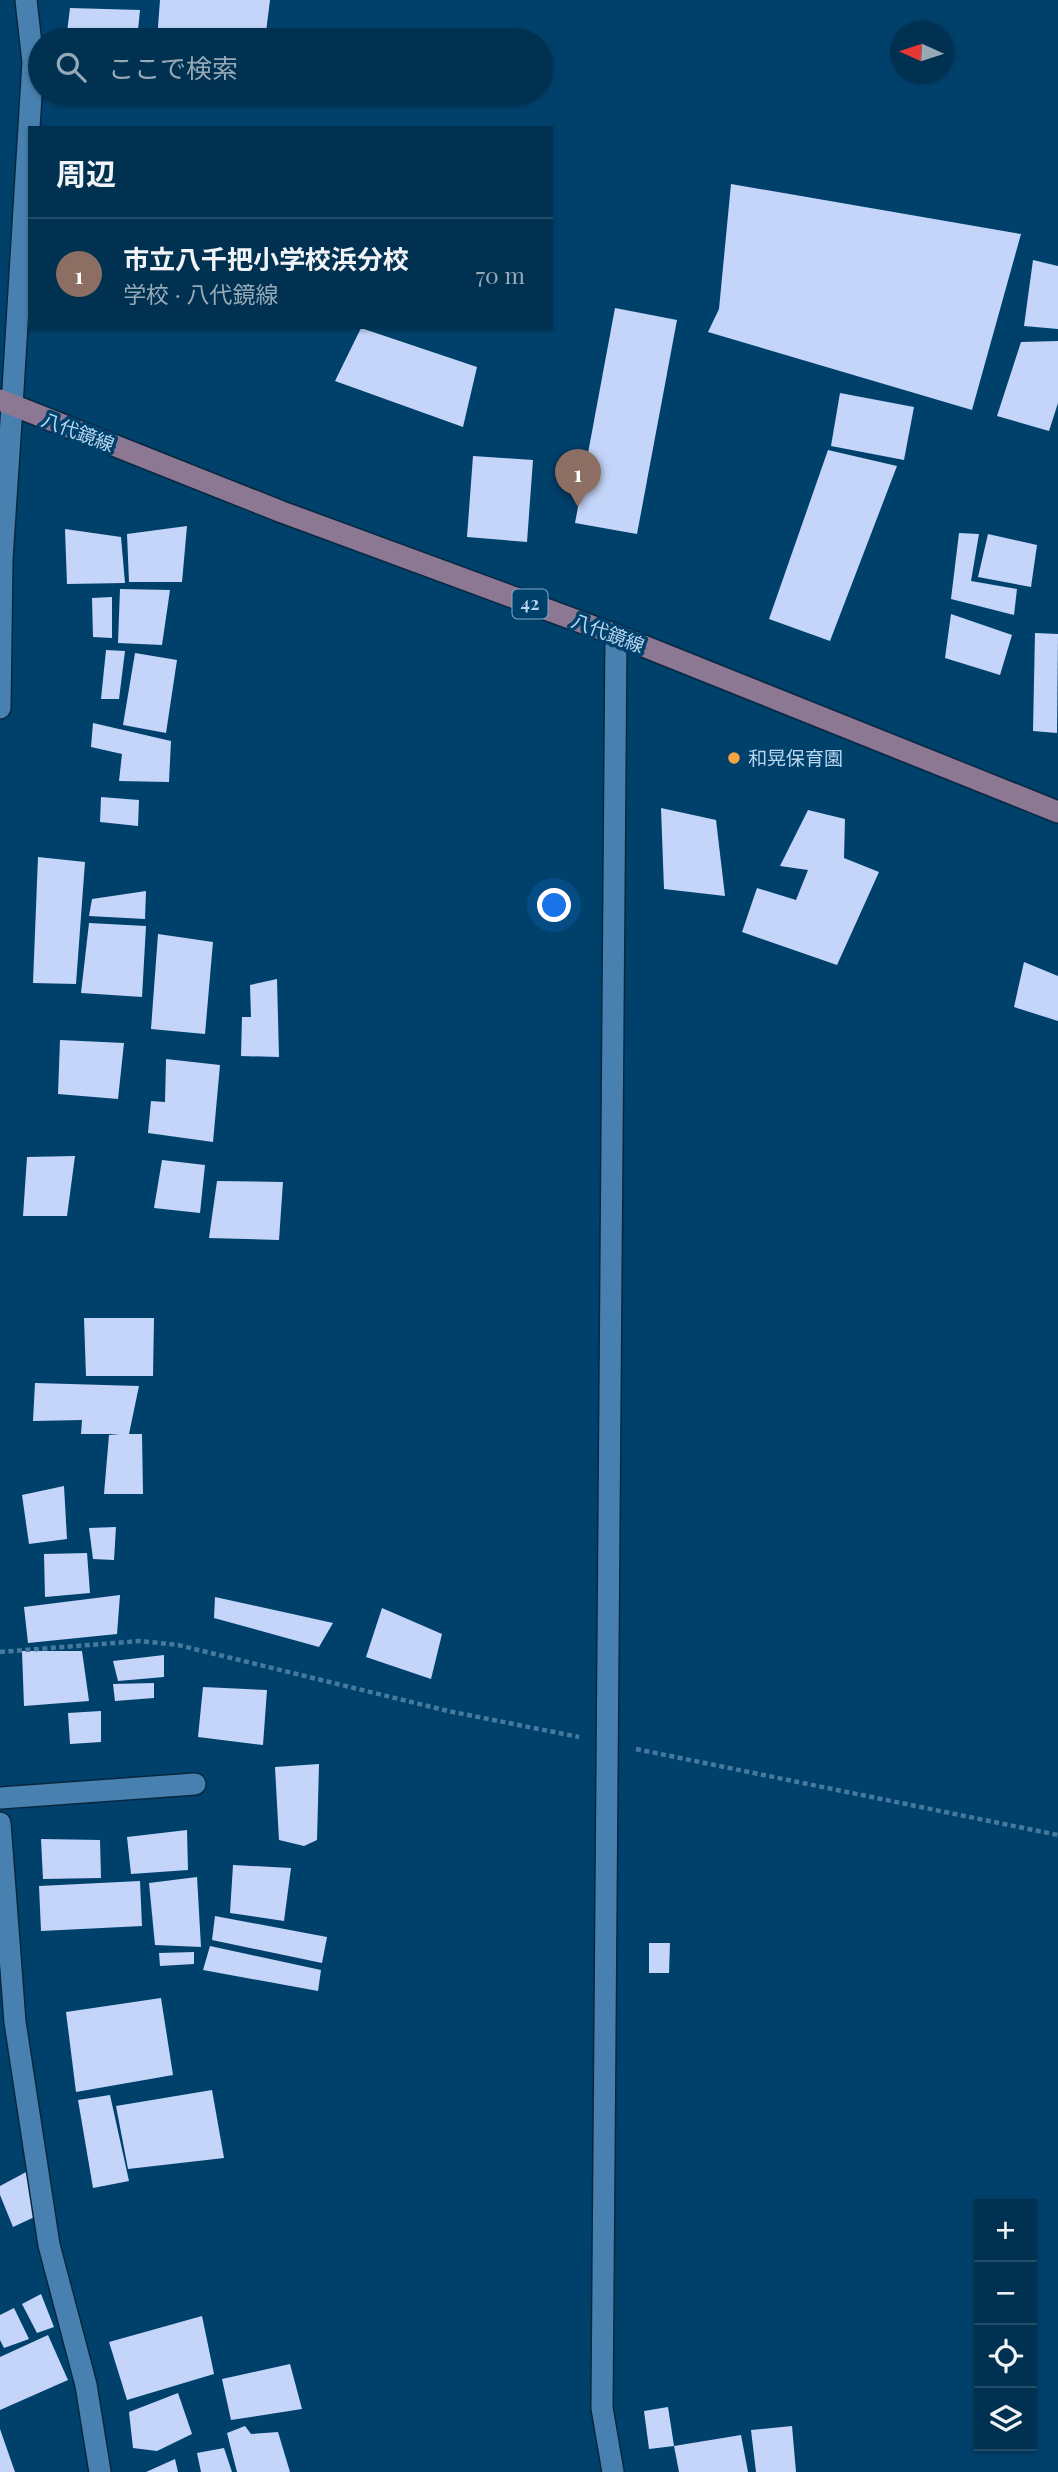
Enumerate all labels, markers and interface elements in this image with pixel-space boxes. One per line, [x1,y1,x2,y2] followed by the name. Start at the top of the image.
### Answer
[890,21,953,84] north arrow
[28,28,553,105] search box
[52,48,90,86] icon: search
[108,50,238,85] text: ここで検索
[56,153,116,193] text: 周辺
[123,241,409,276] text: 市立八千把小学校浜分校
[75,259,83,290] text: 1
[476,259,525,290] text: 70 m
[123,278,279,309] text: 学校 · 八代鏡線
[38,405,119,457] street label: 八代鏡線
[555,449,601,507] pin: 1
[512,590,548,618] road number: 42
[568,606,649,658] street label: 八代鏡線
[748,744,843,770] place label: 和晃保育園
[726,750,742,766] marker: 和晃保育園
[537,888,571,922] your location
[974,2199,1037,2451] map controls
[974,2199,1037,2262] button: +
[974,2262,1037,2325] button: −
[974,2325,1037,2388] button: locate
[974,2388,1037,2451] button: layers

